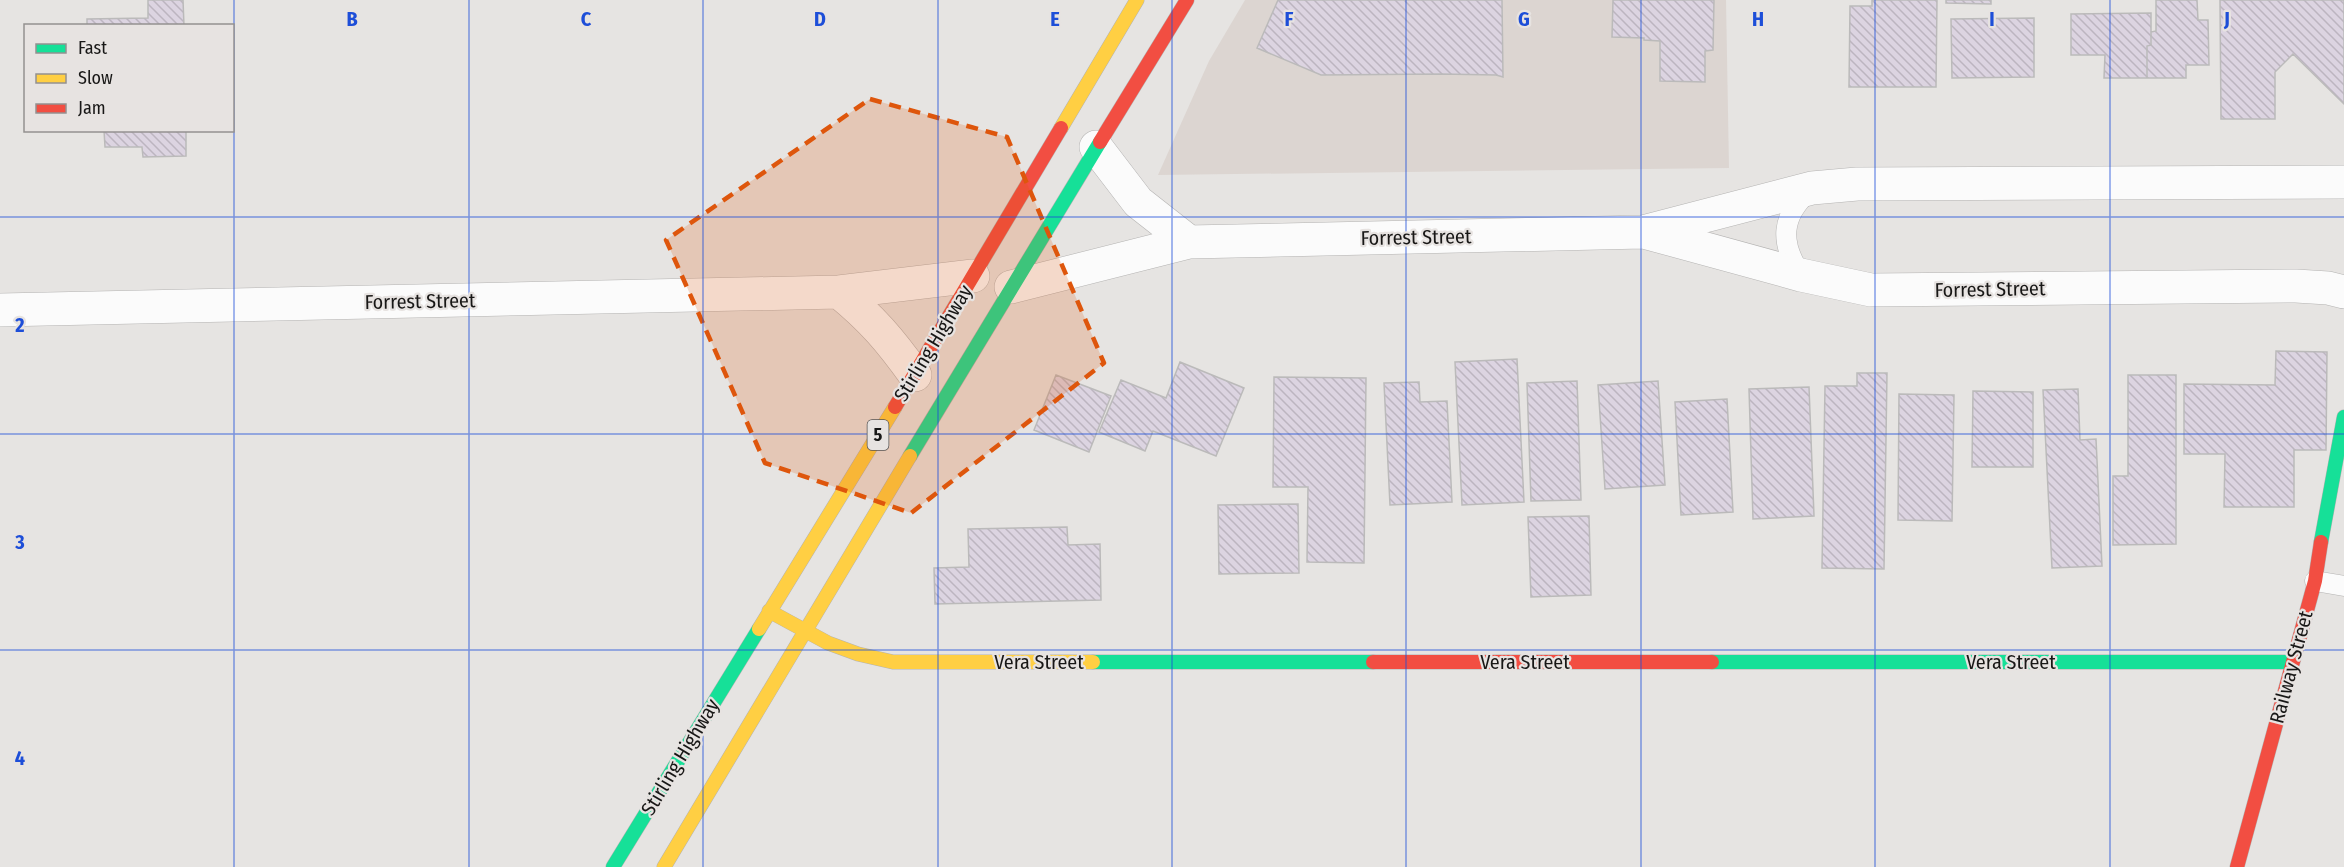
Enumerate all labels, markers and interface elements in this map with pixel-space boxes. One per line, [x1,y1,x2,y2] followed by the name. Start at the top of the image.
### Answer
[346,7,358,31] text: B
[581,7,592,31] text: C
[814,7,826,31] text: D
[1050,7,1060,31] text: E
[1285,7,1294,31] text: F
[1518,7,1530,31] text: G
[1752,7,1764,31] text: H
[1989,7,1995,31] text: I
[2223,7,2230,31] text: J
[24,24,234,132] legend
[78,37,107,59] text: Fast
[78,67,113,89] text: Slow
[78,97,106,119] text: Jam
[1360,224,1472,250] street label: Forrest Street
[1934,276,2046,302] street label: Forrest Street
[889,280,977,406] street label: Stirling Highway
[364,288,476,314] street label: Forrest Street
[14,313,25,337] text: 2
[868,420,888,450] road number: 5
[14,530,25,554] text: 3
[2264,607,2318,726] street label: Railway Street
[994,650,1084,674] street label: Vera Street
[1480,650,1570,674] street label: Vera Street
[1966,650,2056,674] street label: Vera Street
[636,694,724,820] street label: Stirling Highway
[15,746,25,770] text: 4

